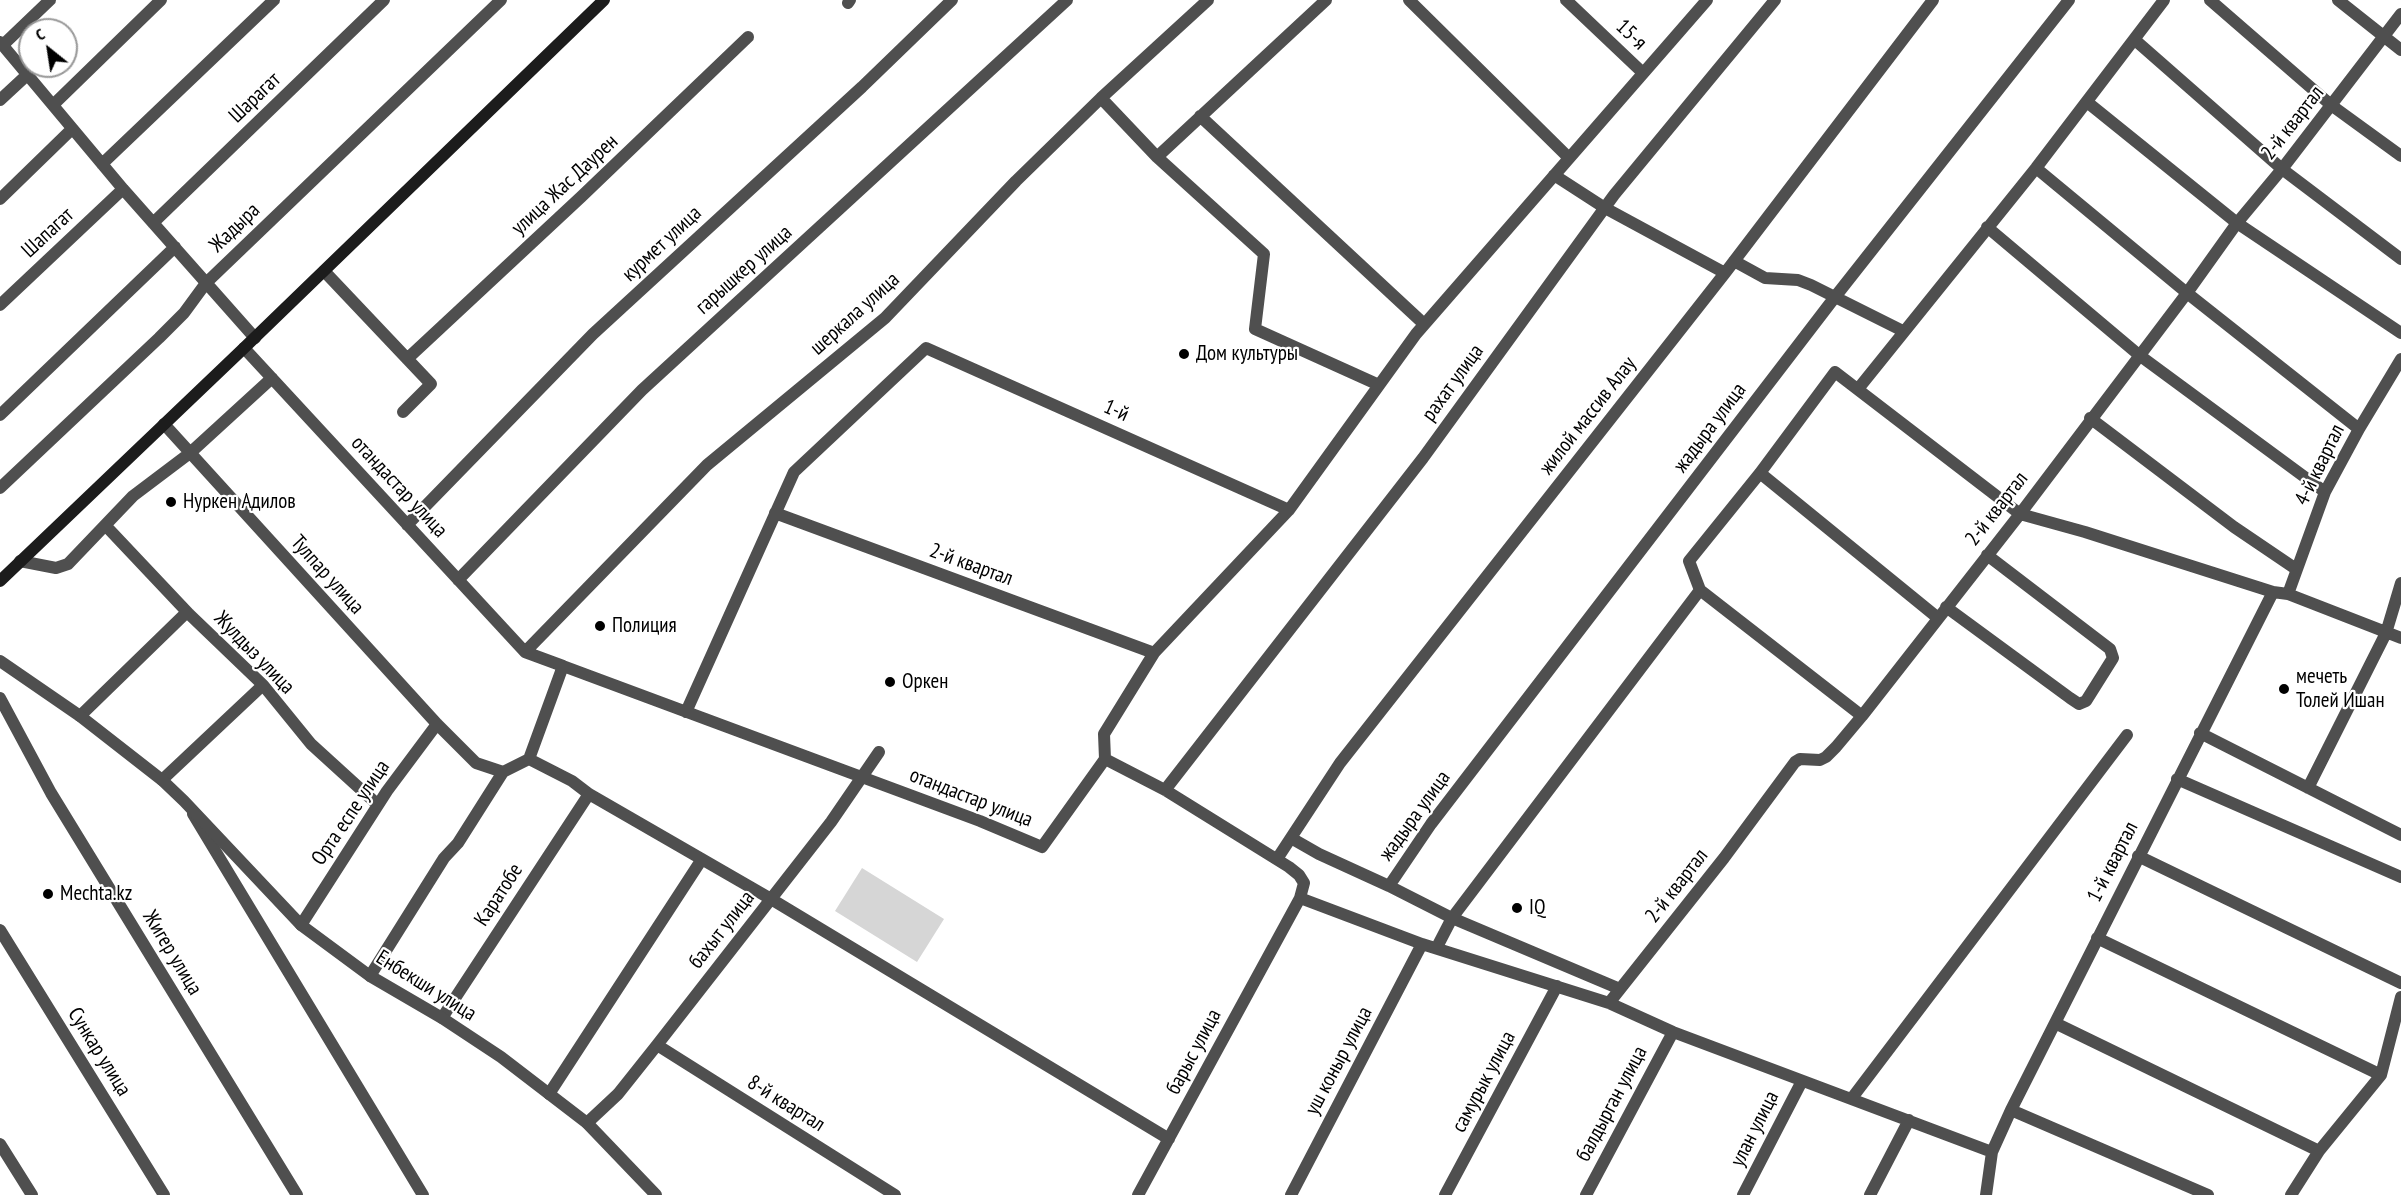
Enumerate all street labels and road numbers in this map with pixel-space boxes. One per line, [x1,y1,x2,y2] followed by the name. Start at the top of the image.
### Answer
[1610,14,1652,56] street label: 15-я
[224,67,286,129] street label: Шарагат
[2256,81,2330,165] street label: 2-й квартал
[507,129,623,241] street label: улица Жас Даурен
[205,198,265,258] street label: Жадыра
[617,201,707,287] street label: курмет улица
[17,203,79,263] street label: Шапагат
[691,220,797,320] street label: гарышкер улица
[805,267,905,361] street label: шеркала улица
[1417,340,1489,426] street label: рахат улица
[1534,352,1642,480] street label: жилой массив Алау
[1668,378,1752,478] street label: жадыра улица
[1100,394,1132,428] street label: 1-й
[2290,420,2350,510] street label: 4-й квартал
[346,431,452,543] street label: отандастар улица
[1960,467,2034,551] street label: 2-й квартал
[285,530,369,620] street label: Тулпар улица
[926,538,1016,592] street label: 2-й квартал
[208,606,300,700] street label: Жулдыз улица
[307,756,395,870] street label: Орта еспе улица
[906,763,1036,833] street label: отандастар улица
[1374,766,1456,866] street label: жадыра улица
[2082,818,2144,906] street label: 1-й квартал
[1640,844,1714,928] street label: 2-й квартал
[469,859,529,931] street label: Каратобе
[684,886,760,974] street label: бахыт улица
[137,906,207,1000] street label: Жигер улица
[371,945,481,1027] street label: Енбекши улица
[62,1003,136,1101] street label: Сункар улица
[1300,1003,1378,1119] street label: уш коныр улица
[1161,1005,1227,1099] street label: барыс улица
[1447,1027,1521,1137] street label: самурык улица
[1571,1042,1653,1166] street label: балдырган улица
[743,1070,829,1138] street label: 8-й квартал
[1725,1087,1785,1171] street label: улан улица

